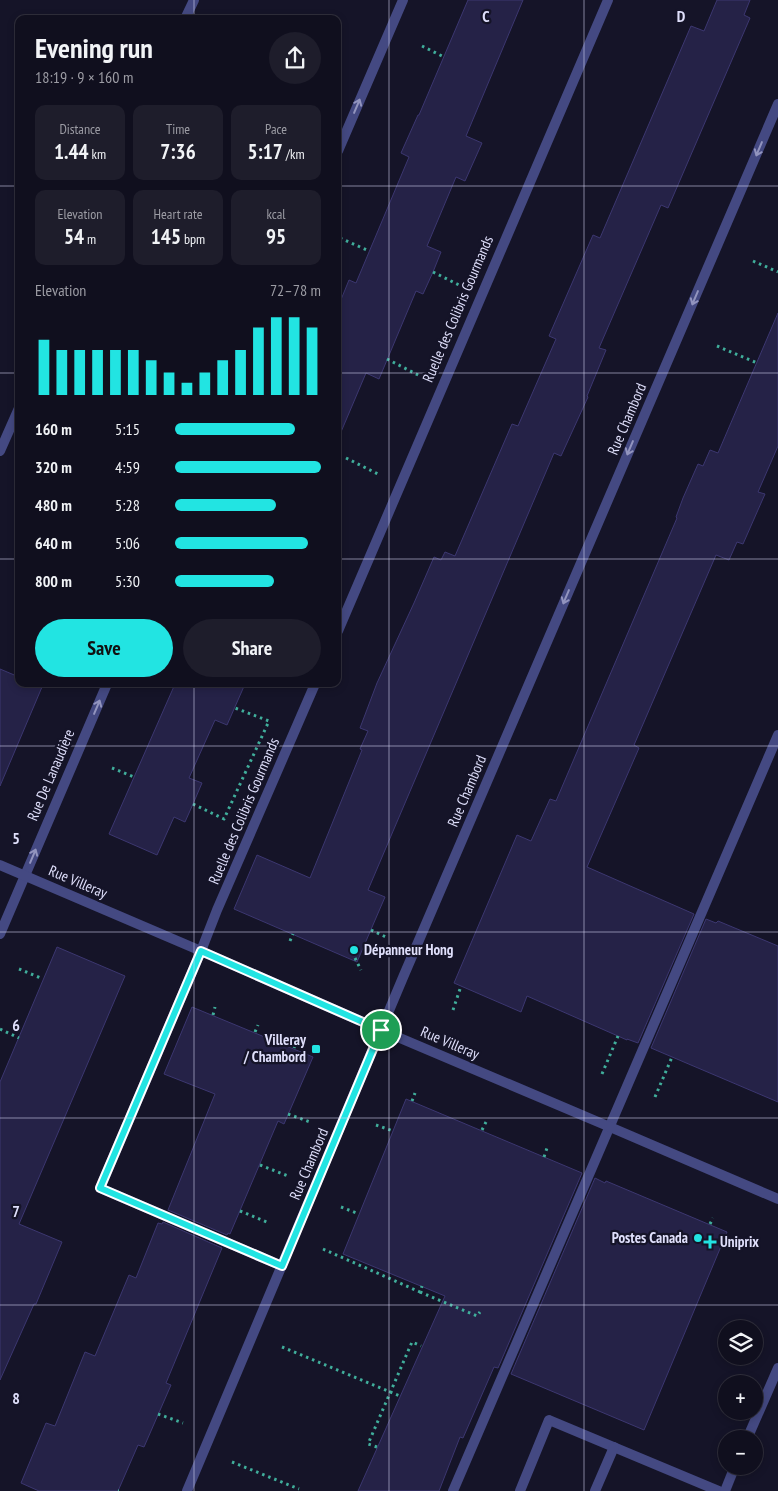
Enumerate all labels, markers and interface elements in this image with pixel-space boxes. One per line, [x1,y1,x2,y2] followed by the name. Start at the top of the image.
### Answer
[482,6,490,26] text: C
[677,6,686,26] text: D
[35,29,153,66] text: Evening run
[269,32,321,84] button: share
[35,67,133,87] text: 18:19 · 9 × 160 m
[352,99,362,114] one-way arrow
[59,120,101,138] text: Distance
[166,120,190,138] text: Time
[265,120,287,138] text: Pace
[54,138,89,165] text: 1.44
[160,138,196,165] text: 7:36
[247,138,283,165] text: 5:17
[753,141,763,156] one-way arrow
[89,145,106,163] text: km
[283,145,305,163] text: /km
[58,205,102,223] text: Elevation
[154,205,202,223] text: Heart rate
[266,205,286,223] text: kcal
[64,223,84,250] text: 54
[151,223,181,250] text: 145
[266,223,286,250] text: 95
[84,230,96,248] text: m
[181,230,205,248] text: bpm
[418,233,497,385] street label: Ruelle des Colibris Gourmands
[35,280,86,300] text: Elevation
[270,280,321,300] text: 72–78 m
[689,290,699,305] one-way arrow
[603,380,650,457] street label: Rue Chambord
[35,419,72,439] text: 160 m
[115,419,140,439] text: 5:15
[625,440,635,455] one-way arrow
[35,457,72,477] text: 320 m
[115,457,140,477] text: 4:59
[35,495,72,515] text: 480 m
[115,495,140,515] text: 5:28
[35,533,72,553] text: 640 m
[115,533,140,553] text: 5:06
[35,571,72,591] text: 800 m
[115,571,140,591] text: 5:30
[561,589,571,604] one-way arrow
[35,619,173,677] button: Save
[183,619,321,677] button: Share
[93,700,103,715] one-way arrow
[23,726,78,823] street label: Rue De Lanaudière
[204,735,283,887] street label: Ruelle des Colibris Gourmands
[443,752,490,829] street label: Rue Chambord
[12,828,20,848] text: 5
[29,849,38,864] one-way arrow
[46,861,111,903] street label: Rue Villeray
[364,940,454,959] place label: Dépanneur Hong
[348,944,360,956] marker: Dépanneur Hong
[360,1009,402,1051] pin
[12,1015,20,1035] text: 6
[367,1016,395,1044] icon: arrive
[418,1022,483,1064] street label: Rue Villeray
[243,1030,307,1066] place label: Villeray / Chambord
[310,1043,322,1055] marker: Villeray / Chambord
[285,1125,332,1202] street label: Rue Chambord
[12,1201,20,1221] text: 7
[612,1228,688,1247] place label: Postes Canada
[692,1232,704,1244] marker: Postes Canada
[720,1232,759,1251] place label: Uniprix
[704,1236,716,1248] marker: Uniprix
[718,1320,763,1475] map controls
[718,1320,763,1365] button: layers
[718,1375,763,1420] button: +
[12,1388,20,1408] text: 8
[718,1430,763,1475] button: −

